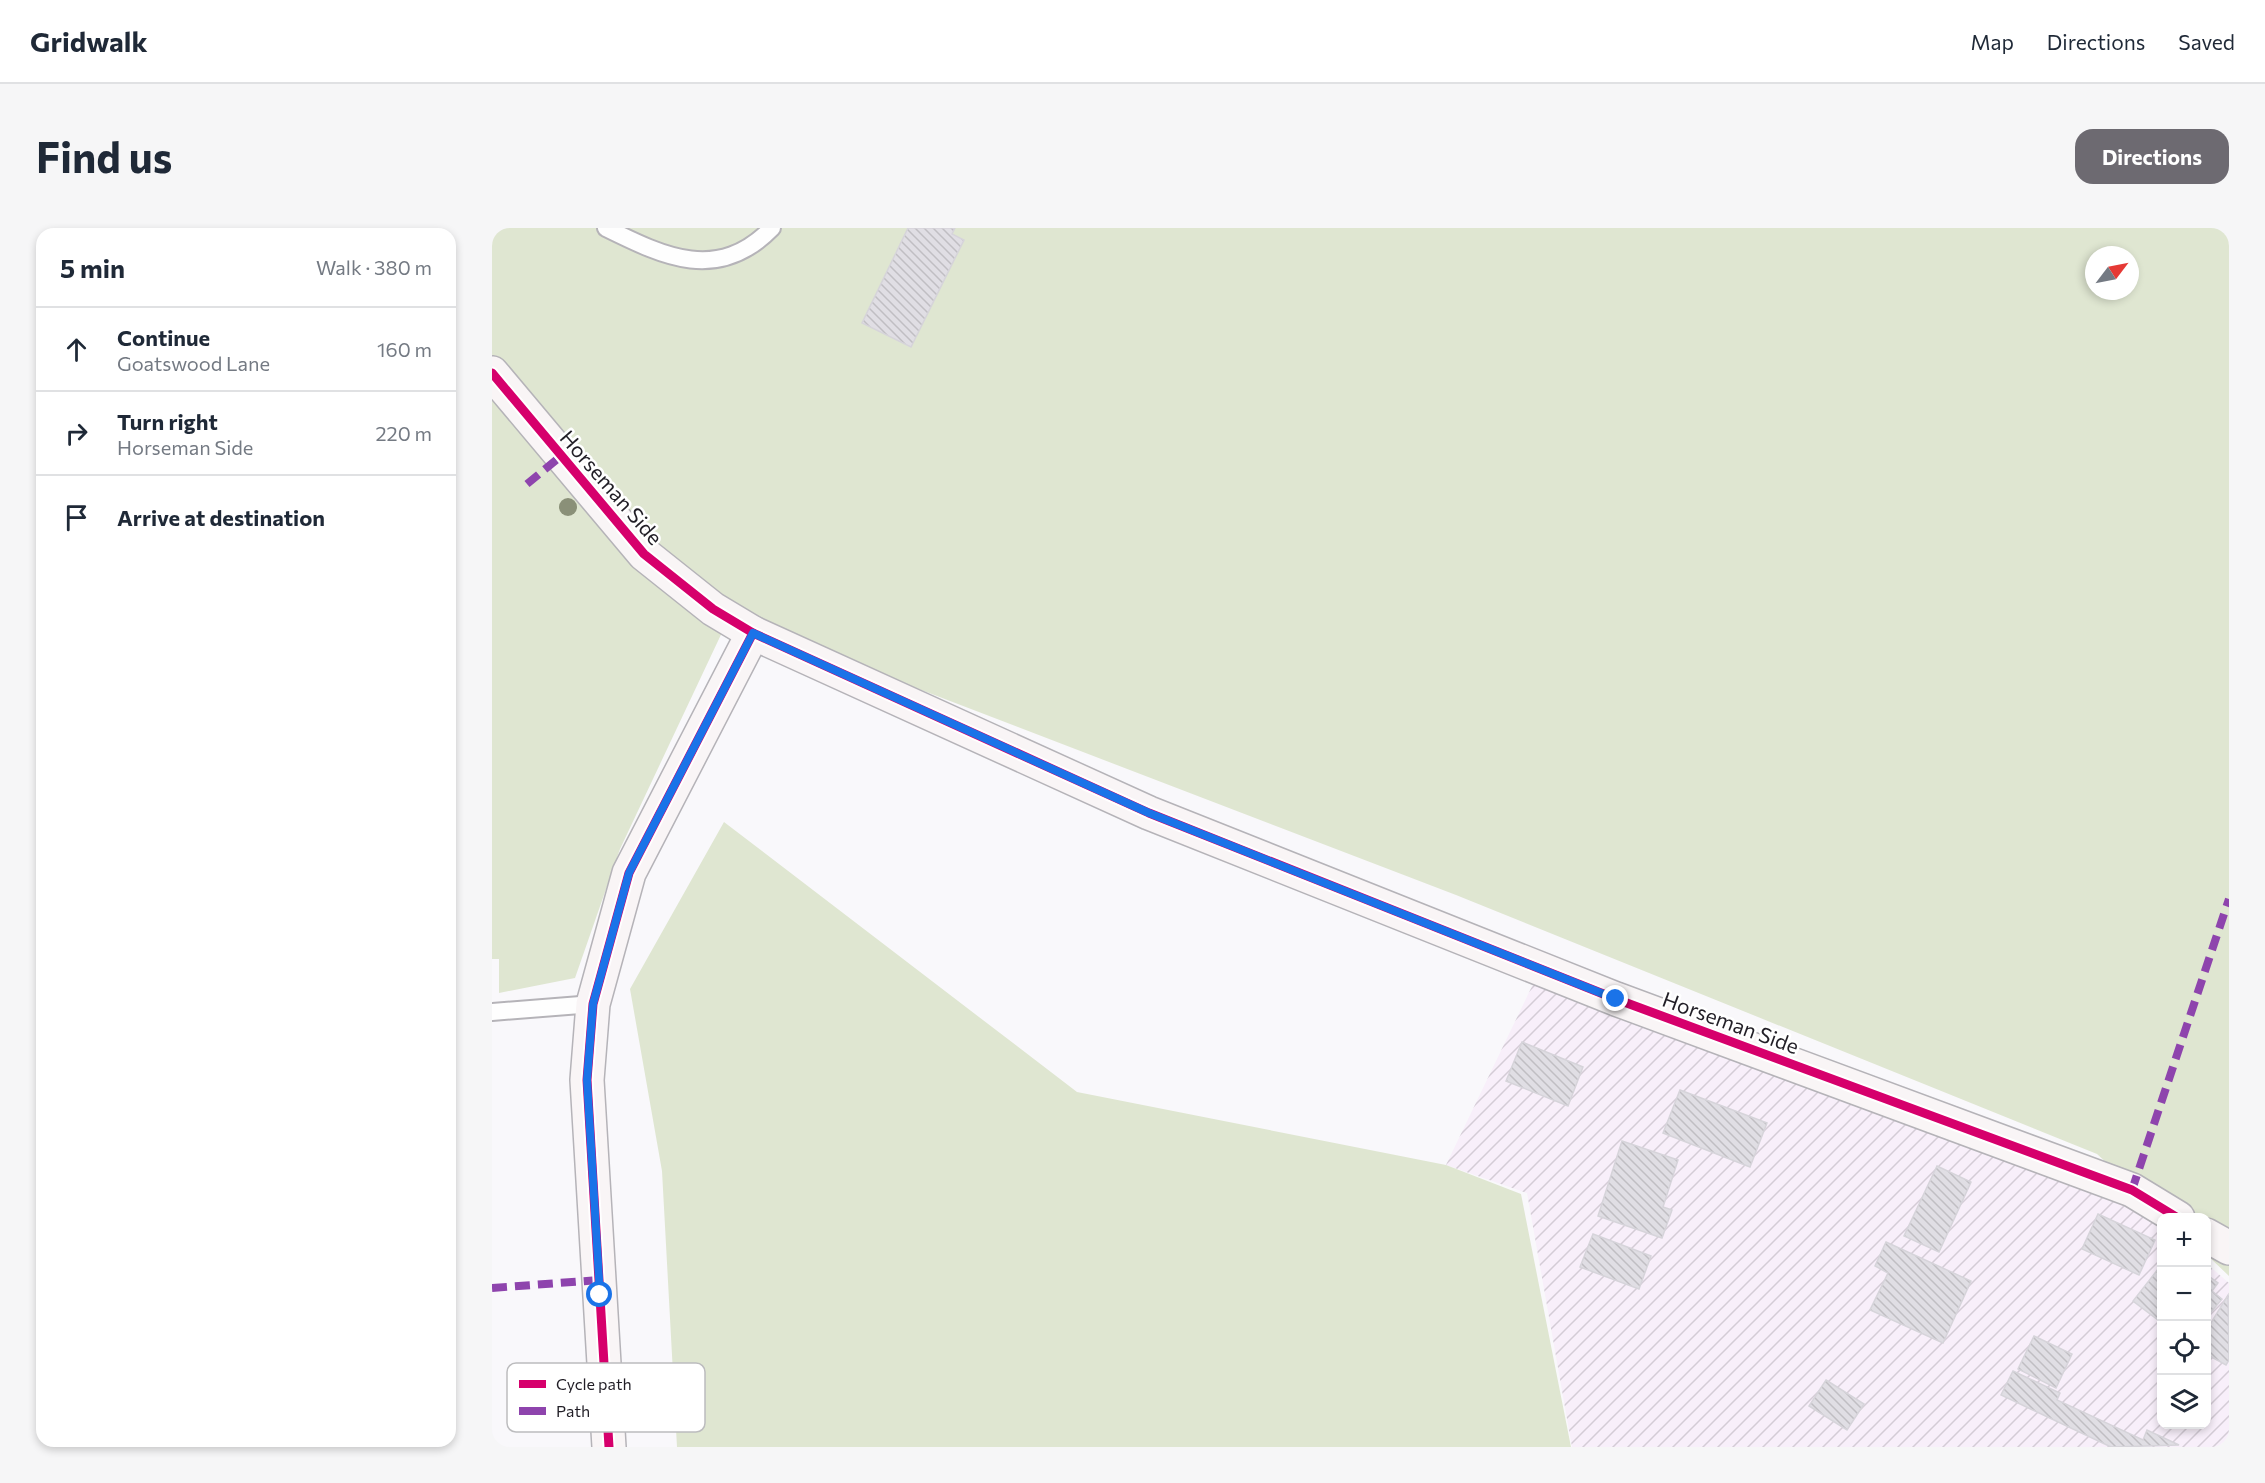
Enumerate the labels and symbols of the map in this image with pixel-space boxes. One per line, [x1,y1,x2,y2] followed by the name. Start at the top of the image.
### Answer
[2085,246,2139,300] north arrow
[556,425,668,549] street label: Horseman Side
[1602,985,1628,1011] route end
[1659,986,1803,1058] street label: Horseman Side
[586,1281,612,1307] route start
[507,1363,705,1432] legend
[556,1374,632,1393] text: Cycle path
[556,1401,590,1420] text: Path

